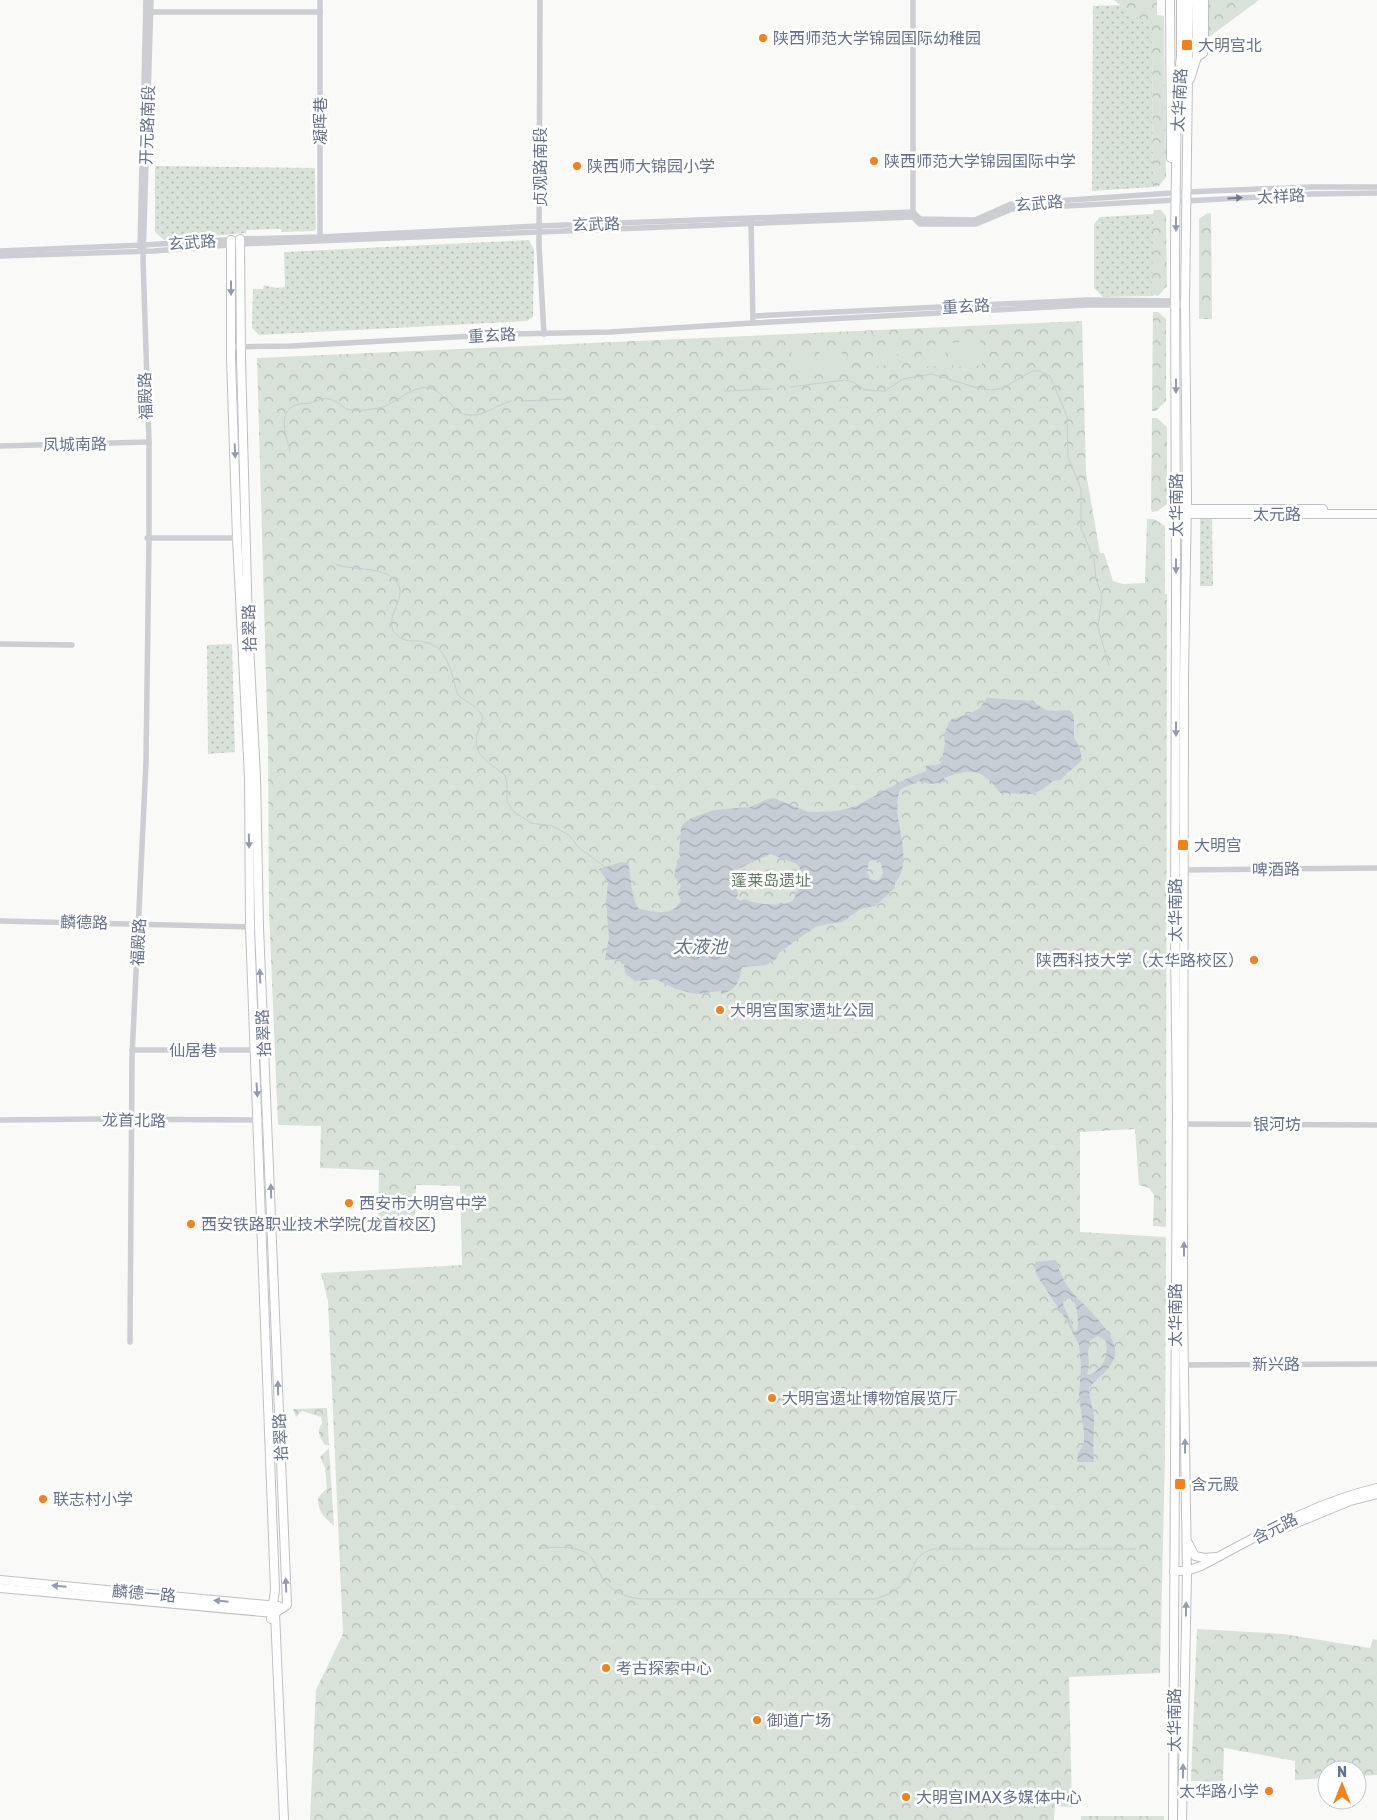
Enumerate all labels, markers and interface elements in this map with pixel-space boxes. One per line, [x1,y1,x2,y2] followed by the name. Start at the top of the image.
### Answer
[773,29,981,48] place label: 陕西师范大学锦园国际幼稚园
[757,32,769,44] marker: 陕西师范大学锦园国际幼稚园
[1198,36,1262,55] place label: 大明宫北
[1180,38,1194,52] marker: 大明宫北
[1168,68,1191,132] street label: 太华南路
[137,85,158,165] street label: 开元路南段
[311,97,330,145] street label: 凝晖巷
[531,127,550,207] street label: 贞观路南段
[884,152,1076,171] place label: 陕西师范大学锦园国际中学
[868,155,880,167] marker: 陕西师范大学锦园国际中学
[587,157,715,176] place label: 陕西师大锦园小学
[571,160,583,172] marker: 陕西师大锦园小学
[1257,186,1305,207] street label: 太祥路
[1014,192,1064,215] street label: 玄武路
[1227,194,1243,202] one-way arrow
[572,214,620,235] street label: 玄武路
[1172,216,1180,232] one-way arrow
[167,231,217,254] street label: 玄武路
[227,281,235,297] one-way arrow
[942,296,990,317] street label: 重玄路
[468,325,516,346] street label: 重玄路
[135,372,156,420] street label: 福殿路
[1172,378,1180,394] one-way arrow
[43,434,107,455] street label: 凤城南路
[231,443,239,459] one-way arrow
[1167,473,1186,537] street label: 太华南路
[1253,505,1301,524] street label: 太元路
[1172,558,1180,574] one-way arrow
[239,604,260,652] street label: 拾翠路
[1172,721,1180,737] one-way arrow
[245,833,253,849] one-way arrow
[1194,836,1242,855] place label: 大明宫
[1176,838,1190,852] marker: 大明宫
[1252,860,1300,879] street label: 啤酒路
[731,871,811,890] park label: 蓬莱岛遗址
[1166,878,1185,942] street label: 太华南路
[60,913,108,932] street label: 麟德路
[128,918,149,966] street label: 福殿路
[673,936,729,958] water label: 太液池
[1036,951,1244,970] place label: 陕西科技大学（太华路校区）
[1248,954,1260,966] marker: 陕西科技大学（太华路校区）
[256,968,264,984] one-way arrow
[730,1001,874,1020] place label: 大明宫国家遗址公园
[714,1004,726,1016] marker: 大明宫国家遗址公园
[253,1009,274,1057] street label: 拾翠路
[169,1041,217,1060] street label: 仙居巷
[253,1083,261,1099] one-way arrow
[102,1110,166,1131] street label: 龙首北路
[1253,1115,1301,1134] street label: 银河坊
[266,1182,274,1198] one-way arrow
[359,1194,487,1213] place label: 西安市大明宫中学
[343,1197,355,1209] marker: 西安市大明宫中学
[201,1215,436,1234] place label: 西安铁路职业技术学院(龙首校区)
[185,1218,197,1230] marker: 西安铁路职业技术学院(龙首校区)
[1180,1241,1188,1257] one-way arrow
[1166,1283,1185,1347] street label: 太华南路
[1252,1355,1300,1374] street label: 新兴路
[274,1380,282,1396] one-way arrow
[782,1389,958,1408] place label: 大明宫遗址博物馆展览厅
[766,1392,778,1404] marker: 大明宫遗址博物馆展览厅
[270,1413,291,1461] street label: 拾翠路
[1181,1438,1189,1454] one-way arrow
[1191,1475,1239,1494] place label: 含元殿
[1173,1477,1187,1491] marker: 含元殿
[53,1490,133,1509] place label: 联志村小学
[37,1493,49,1505] marker: 联志村小学
[1250,1509,1301,1548] street label: 含元路
[282,1577,290,1593] one-way arrow
[111,1581,177,1606] street label: 麟德一路
[51,1582,67,1590] one-way arrow
[213,1597,229,1605] one-way arrow
[1182,1601,1190,1617] one-way arrow
[616,1659,712,1678] place label: 考古探索中心
[600,1662,612,1674] marker: 考古探索中心
[1165,1688,1184,1752] street label: 太华南路
[767,1711,831,1730] place label: 御道广场
[751,1714,763,1726] marker: 御道广场
[1317,1760,1367,1810] north arrow
[1179,1763,1187,1779] one-way arrow
[1337,1764,1347,1781] text: N
[1179,1782,1259,1801] place label: 太华路小学
[1263,1785,1275,1797] marker: 太华路小学
[916,1788,1082,1807] place label: 大明宫IMAX多媒体中心
[900,1791,912,1803] marker: 大明宫IMAX多媒体中心

